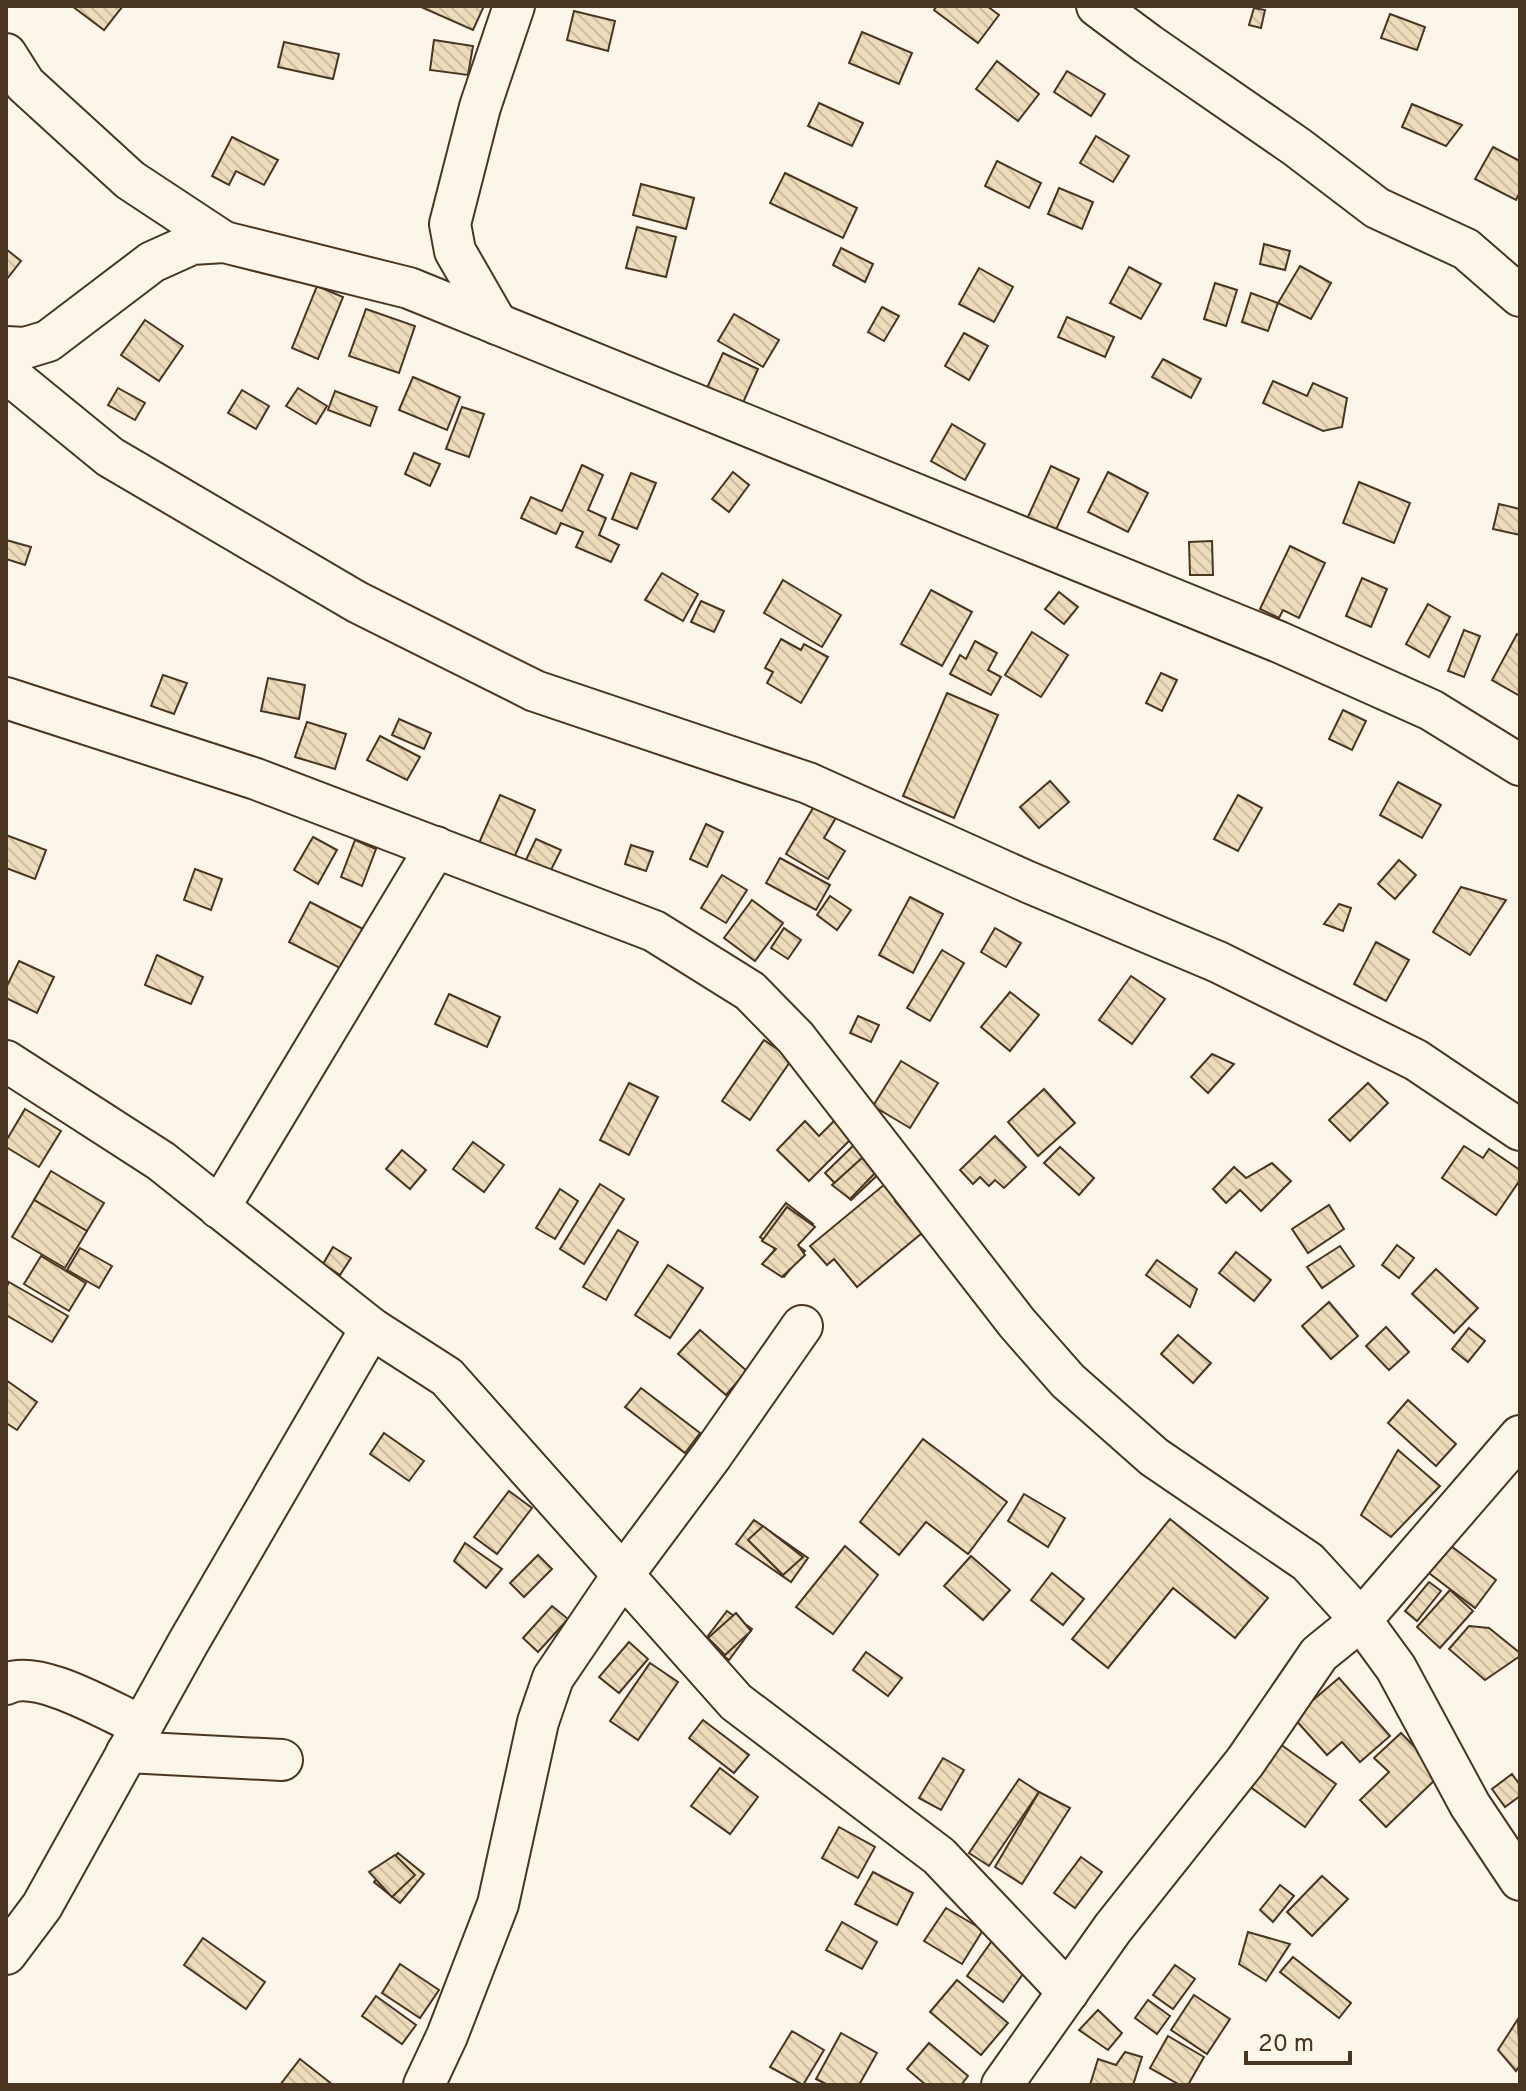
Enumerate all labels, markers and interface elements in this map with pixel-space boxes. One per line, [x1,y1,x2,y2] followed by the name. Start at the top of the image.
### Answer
[1246,2015,1350,2065] scale bar
[1258,2030,1314,2060] text: 20 m

